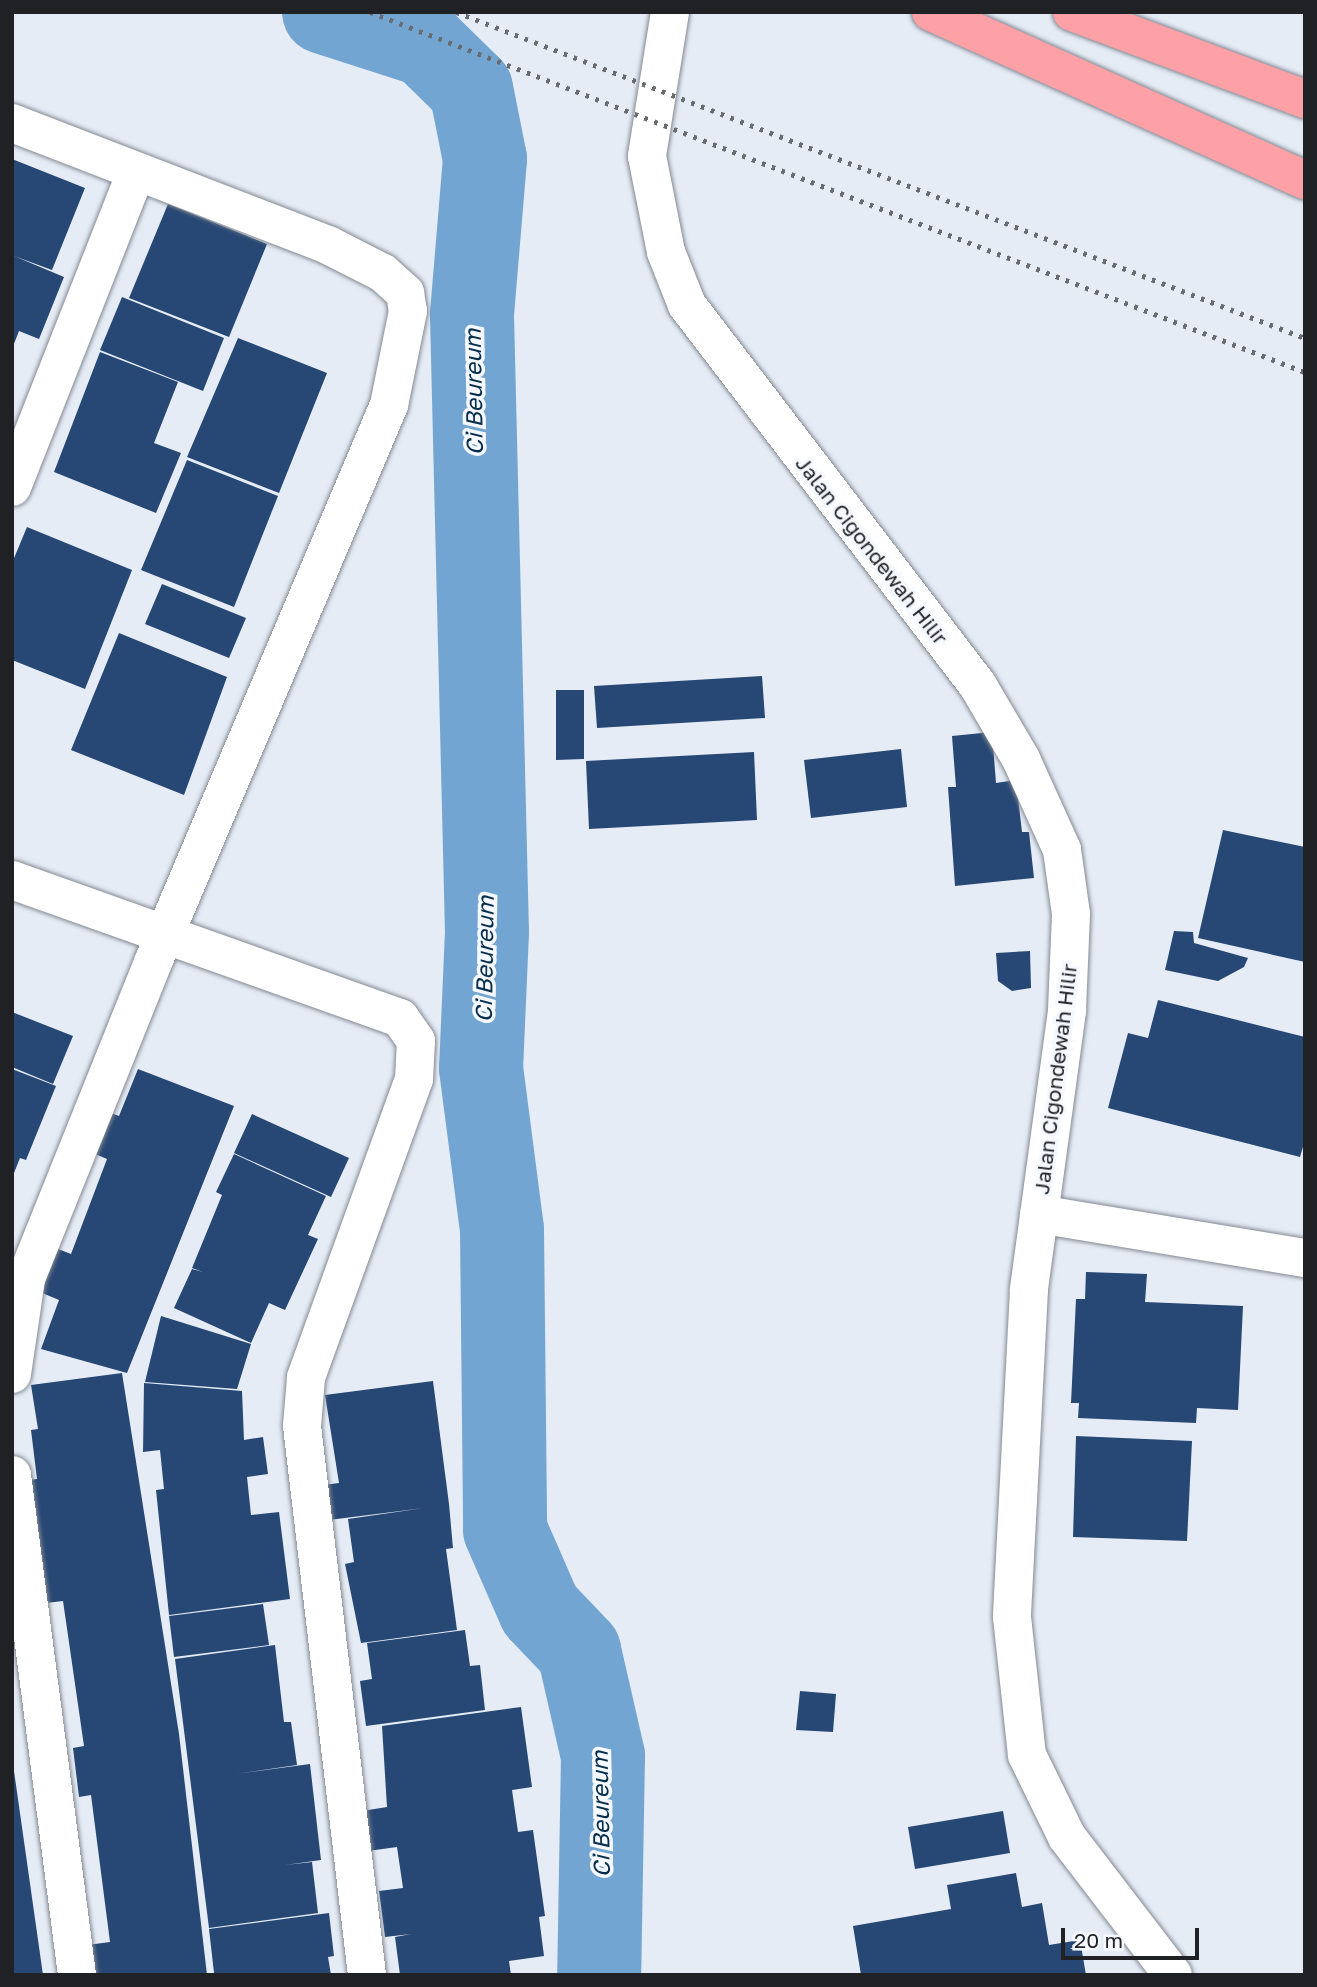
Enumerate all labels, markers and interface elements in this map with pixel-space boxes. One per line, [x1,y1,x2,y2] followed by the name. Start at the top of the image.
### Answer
[458,328,488,456] water label: Ci Beureum
[791,451,953,649] street label: Jalan Cigondewah Hilir
[469,895,499,1023] water label: Ci Beureum
[1028,962,1082,1196] street label: Jalan Cigondewah Hilir
[585,1750,615,1878] water label: Ci Beureum
[1065,1913,1203,1957] scale bar
[1074,1927,1123,1953] text: 20 m

